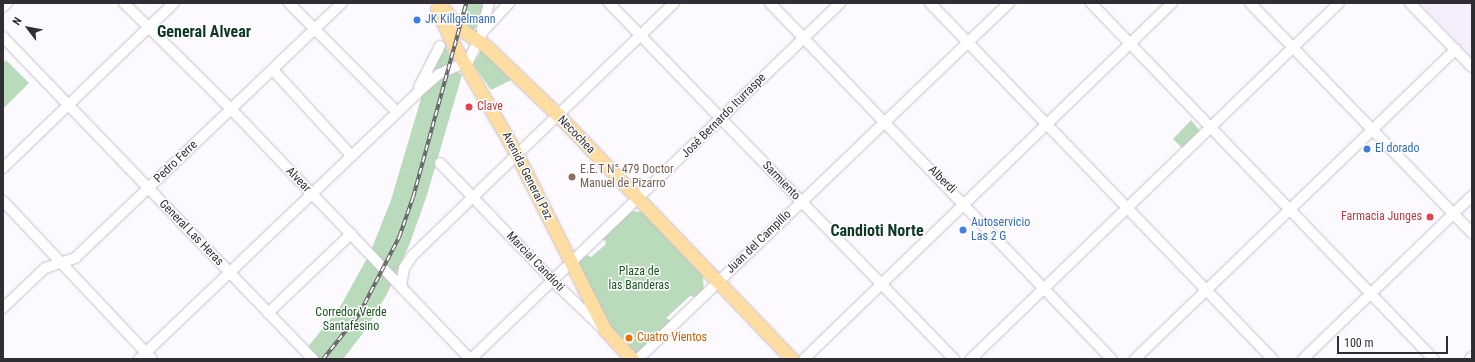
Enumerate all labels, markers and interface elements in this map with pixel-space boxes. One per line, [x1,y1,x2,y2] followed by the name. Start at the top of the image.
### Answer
[8,8,48,48] north arrow
[425,13,496,27] place label: JK Killgelmann
[10,15,25,28] text: N
[412,15,422,25] marker: JK Killgelmann
[157,22,251,42] district label: General Alvear
[679,71,769,161] street label: José Bernardo Iturraspe
[477,100,503,114] place label: Clave
[464,102,474,112] marker: Clave
[554,113,598,157] street label: Necochea
[499,130,555,222] street label: Avenida General Paz
[151,138,201,186] street label: Pedro Ferre
[1375,142,1420,156] place label: El dorado
[1362,144,1372,154] marker: El dorado
[759,159,803,203] street label: Sarmiento
[580,163,674,191] place label: E.E.T N° 479 Doctor Manuel de Pizarro
[925,163,959,197] street label: Alberdi
[282,164,314,196] street label: Alvear
[567,172,577,182] marker: E.E.T N° 479 Doctor Manuel de Pizarro
[156,197,226,269] street label: General Las Heras
[724,207,794,277] street label: Juan del Campillo
[1341,210,1422,224] place label: Farmacia Junges
[1425,212,1435,222] marker: Farmacia Junges
[971,216,1030,244] place label: Autoservicio Las 2 G
[830,221,924,241] district label: Candioti Norte
[958,225,968,235] marker: Autoservicio Las 2 G
[503,229,567,295] street label: Marcial Candioti
[608,265,670,293] park label: Plaza de las Banderas
[315,306,387,334] park label: Corredor Verde Santafesino
[1339,328,1450,354] scale bar
[637,331,707,345] place label: Cuatro Vientos
[624,333,634,343] marker: Cuatro Vientos
[1344,336,1374,350] text: 100 m

